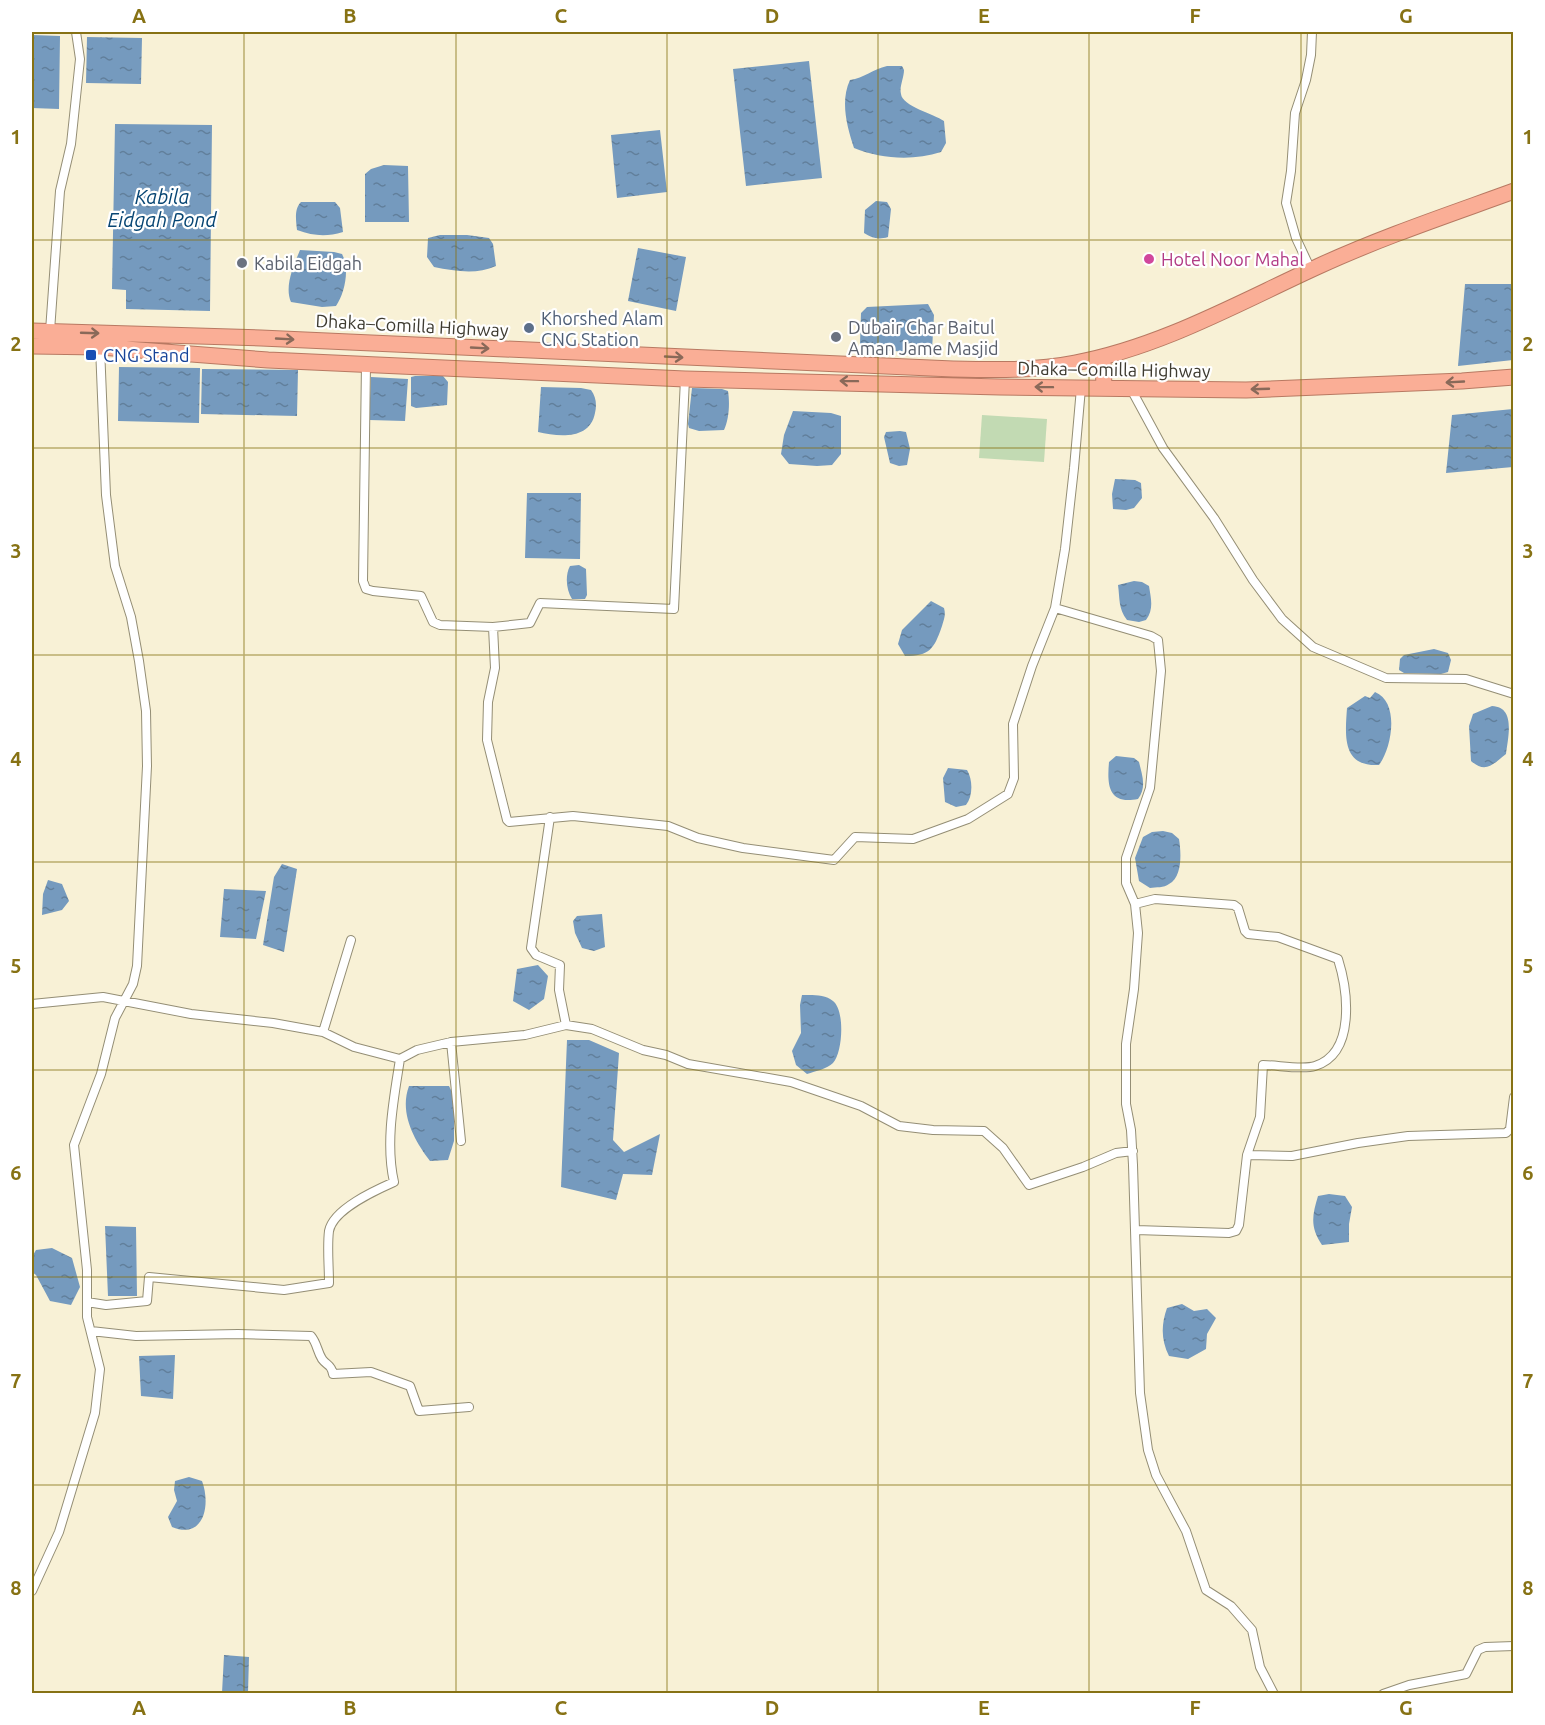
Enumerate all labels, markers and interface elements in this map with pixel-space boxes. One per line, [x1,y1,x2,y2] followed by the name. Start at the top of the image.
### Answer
[132,4,146,27] text: A
[343,4,357,27] text: B
[555,4,568,27] text: C
[765,4,779,27] text: D
[978,4,990,27] text: E
[1189,4,1201,27] text: F
[1399,4,1413,27] text: G
[10,125,22,148] text: 1
[1522,125,1534,148] text: 1
[107,185,217,231] water label: Kabila Eidgah Pond
[1161,249,1304,269] place label: Hotel Noor Mahal
[1142,252,1156,266] marker: Hotel Noor Mahal
[254,253,362,273] place label: Kabila Eidgah
[235,256,249,270] marker: Kabila Eidgah
[541,308,664,349] place label: Khorshed Alam CNG Station
[315,310,509,340] street label: Dhaka–Comilla Highway
[848,317,999,358] place label: Dubair Char Baitul Aman Jame Masjid
[522,321,536,335] marker: Khorshed Alam CNG Station
[79,327,99,338] one-way arrow
[829,330,843,344] marker: Dubair Char Baitul Aman Jame Masjid
[10,332,22,355] text: 2
[1522,332,1534,355] text: 2
[274,333,294,344] one-way arrow
[469,342,489,353] one-way arrow
[103,345,189,365] place label: CNG Stand
[84,348,98,362] marker: CNG Stand
[664,351,684,362] one-way arrow
[1017,357,1211,381] street label: Dhaka–Comilla Highway
[840,376,860,387] one-way arrow
[1446,376,1466,387] one-way arrow
[1035,382,1055,393] one-way arrow
[1251,384,1271,395] one-way arrow
[10,539,22,562] text: 3
[1522,539,1534,562] text: 3
[10,747,22,770] text: 4
[1522,747,1534,770] text: 4
[10,954,22,977] text: 5
[1522,954,1534,977] text: 5
[10,1161,22,1184] text: 6
[1522,1161,1534,1184] text: 6
[10,1369,22,1392] text: 7
[1522,1369,1534,1392] text: 7
[10,1576,22,1599] text: 8
[1522,1576,1534,1599] text: 8
[132,1696,146,1719] text: A
[343,1696,357,1719] text: B
[555,1696,568,1719] text: C
[765,1696,779,1719] text: D
[978,1696,990,1719] text: E
[1189,1696,1201,1719] text: F
[1399,1696,1413,1719] text: G

